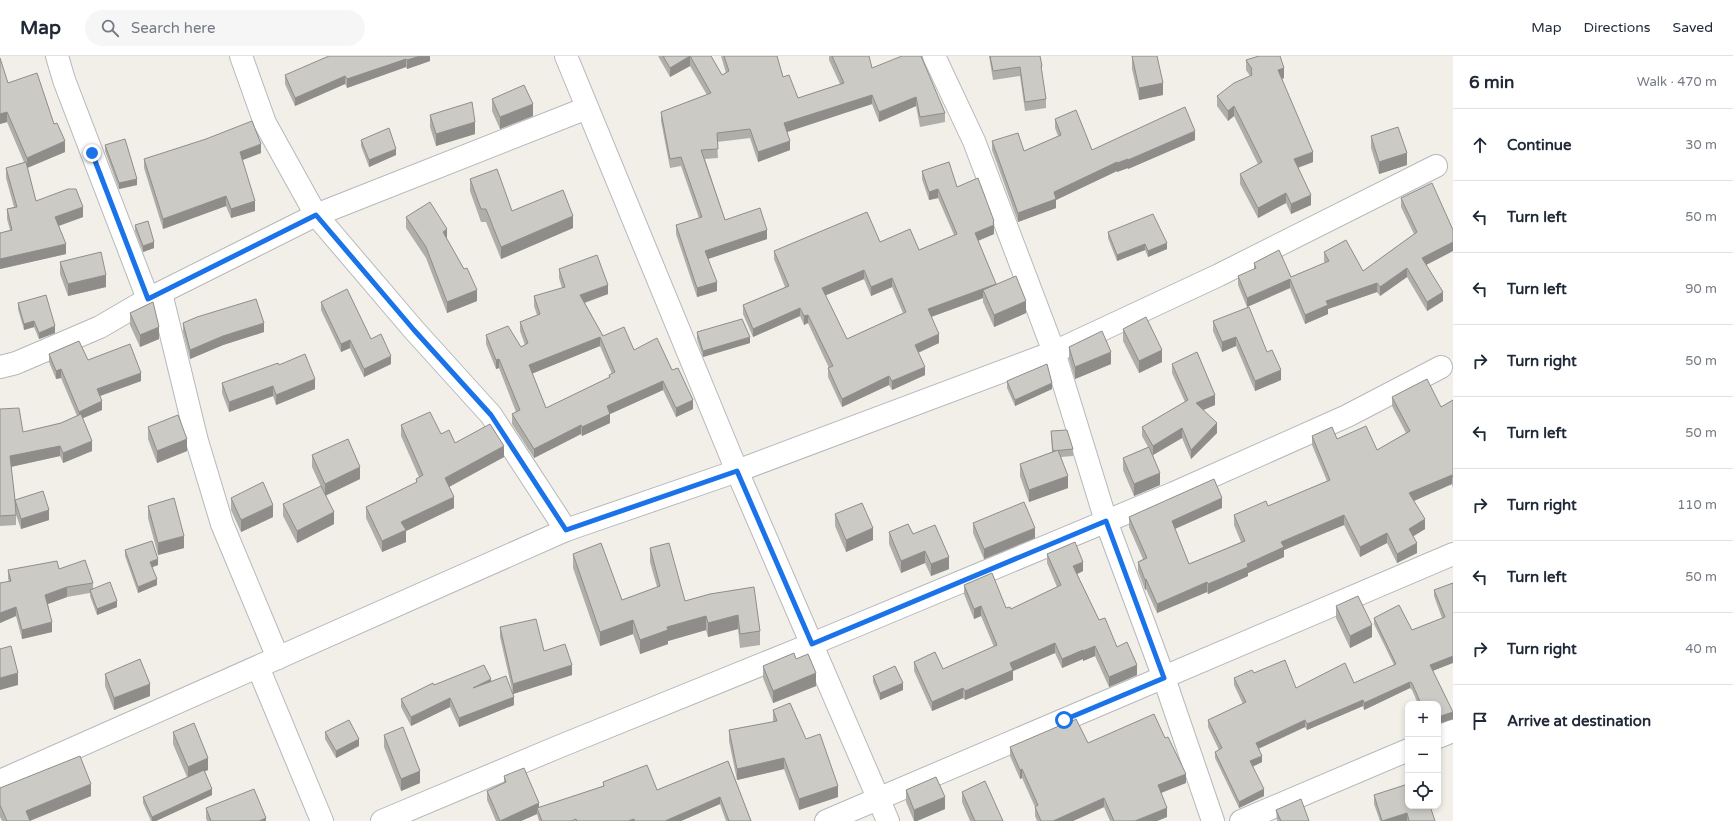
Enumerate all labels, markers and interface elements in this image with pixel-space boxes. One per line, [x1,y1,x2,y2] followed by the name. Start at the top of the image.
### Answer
[85,10,365,46] search box
[20,17,61,39] text: Map
[99,17,121,39] icon: search
[131,19,215,37] text: Search here
[1531,19,1562,36] text: Map
[1584,19,1651,36] text: Directions
[1673,19,1713,36] text: Saved
[1469,72,1514,93] text: 6 min
[1637,74,1717,90] text: Walk · 470 m
[1469,134,1491,156] icon: ahead
[1507,136,1571,154] text: Continue
[1685,137,1717,153] text: 30 m
[83,144,101,162] route end
[1469,206,1491,228] icon: left
[1507,208,1567,226] text: Turn left
[1685,209,1717,225] text: 50 m
[1469,278,1491,300] icon: left
[1507,280,1567,298] text: Turn left
[1685,281,1717,297] text: 90 m
[1469,350,1491,372] icon: right
[1507,352,1577,370] text: Turn right
[1685,353,1717,369] text: 50 m
[1469,422,1491,444] icon: left
[1507,424,1567,442] text: Turn left
[1685,425,1717,441] text: 50 m
[1469,494,1491,516] icon: right
[1507,496,1577,514] text: Turn right
[1677,497,1717,513] text: 110 m
[1469,566,1491,588] icon: left
[1507,568,1567,586] text: Turn left
[1685,569,1717,585] text: 50 m
[1469,638,1491,660] icon: right
[1507,640,1577,658] text: Turn right
[1685,641,1717,657] text: 40 m
[1405,701,1441,809] map controls
[1405,701,1441,737] button: +
[1469,710,1491,732] icon: arrive
[1055,711,1073,729] route start
[1507,712,1651,730] text: Arrive at destination
[1405,737,1441,773] button: −
[1405,773,1441,809] button: locate

